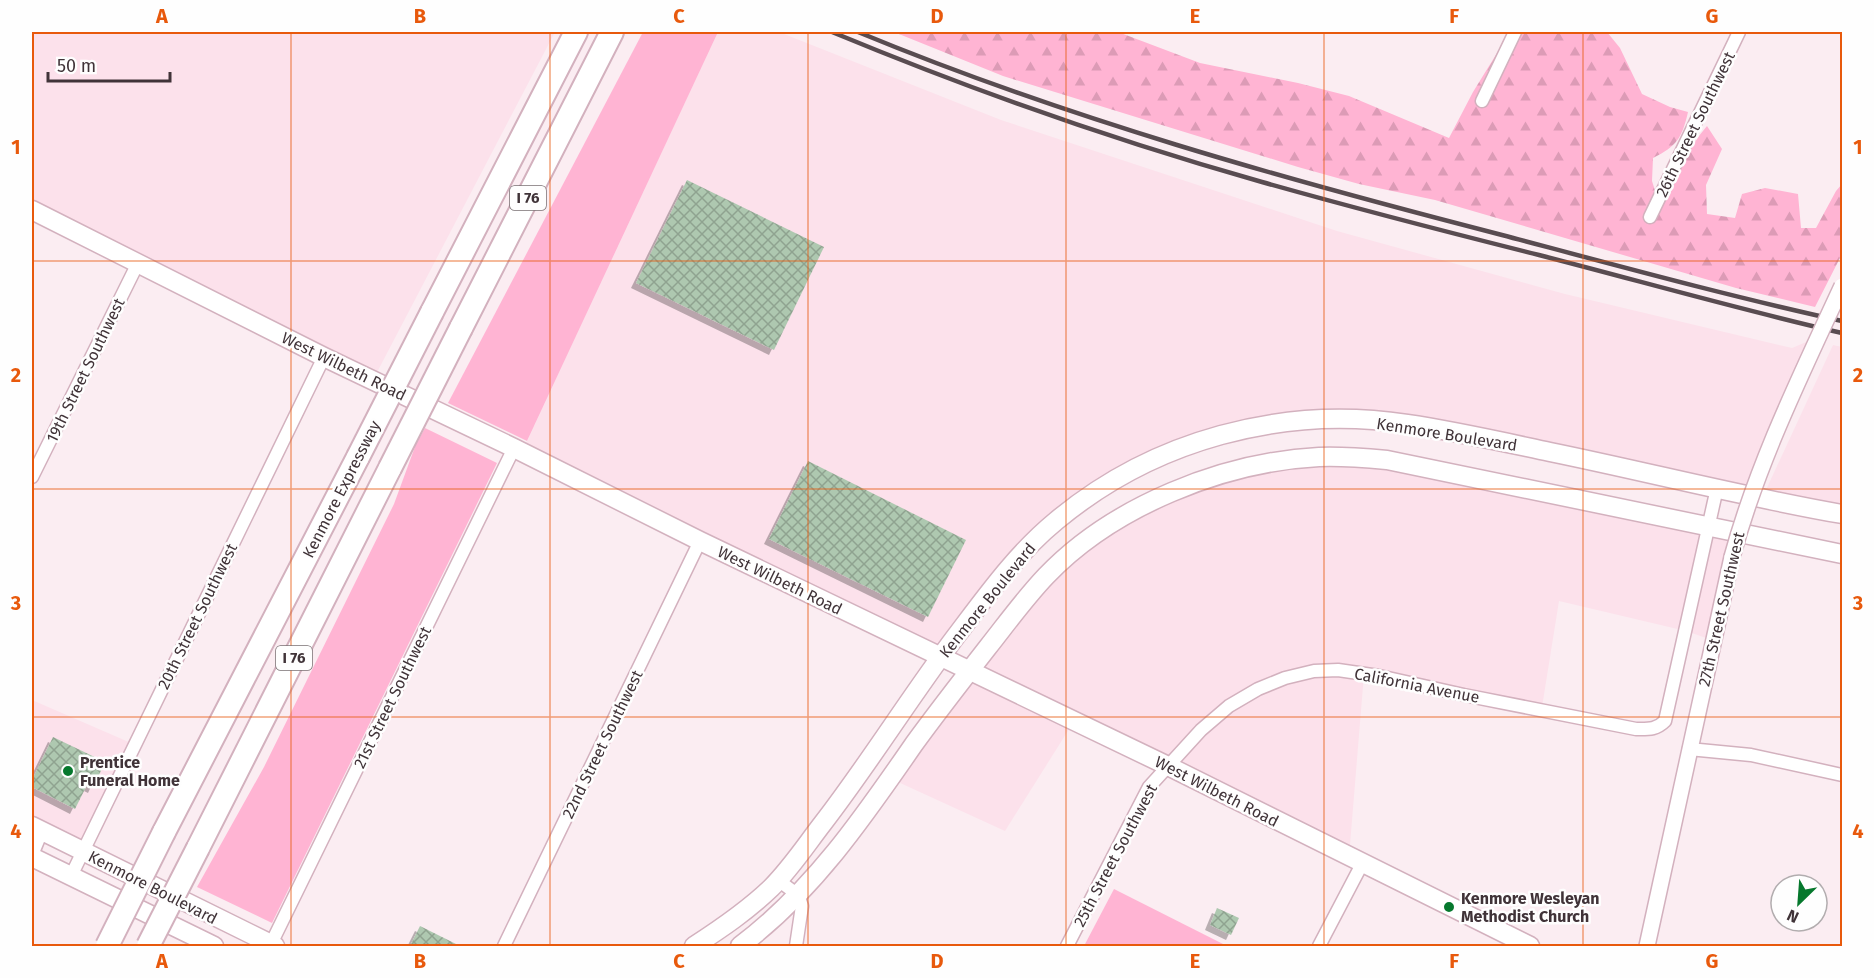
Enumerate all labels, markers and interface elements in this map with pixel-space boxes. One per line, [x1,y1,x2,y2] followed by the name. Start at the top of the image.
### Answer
[155,4,169,28] text: A
[414,4,426,28] text: B
[673,4,685,28] text: C
[930,4,944,28] text: D
[1190,4,1200,28] text: E
[1449,4,1459,28] text: F
[1706,4,1718,28] text: G
[48,45,170,83] scale bar
[1652,48,1739,200] street label: 26th Street Southwest
[57,55,96,77] text: 50 m
[11,135,21,159] text: 1
[1853,135,1863,159] text: 1
[510,186,546,210] road number: I 76
[42,295,129,446] street label: 19th Street Southwest
[278,328,409,405] street label: West Wilbeth Road
[11,363,21,387] text: 2
[1853,363,1863,387] text: 2
[1375,414,1519,455] street label: Kenmore Boulevard
[299,417,384,561] street label: Kenmore Expressway
[1694,530,1749,688] street label: 27th Street Southwest
[935,539,1040,662] street label: Kenmore Boulevard
[154,540,241,692] street label: 20th Street Southwest
[714,542,845,619] street label: West Wilbeth Road
[10,591,21,615] text: 3
[1852,591,1863,615] text: 3
[350,623,435,771] street label: 21st Street Southwest
[276,646,312,670] road number: I 76
[1353,664,1481,707] street label: California Avenue
[558,667,647,821] street label: 22nd Street Southwest
[1152,752,1282,831] street label: West Wilbeth Road
[80,753,180,790] place label: Prentice Funeral Home
[61,764,75,778] marker: Prentice Funeral Home
[1070,780,1161,930] street label: 25th Street Southwest
[10,819,22,843] text: 4
[1852,819,1864,843] text: 4
[85,847,220,928] street label: Kenmore Boulevard
[1769,873,1829,933] north arrow
[1461,889,1600,926] place label: Kenmore Wesleyan Methodist Church
[1442,900,1456,914] marker: Kenmore Wesleyan Methodist Church
[1784,905,1802,927] text: N
[155,949,169,973] text: A
[414,949,426,973] text: B
[673,949,685,973] text: C
[930,949,944,973] text: D
[1190,949,1200,973] text: E
[1449,949,1459,973] text: F
[1706,949,1718,973] text: G

